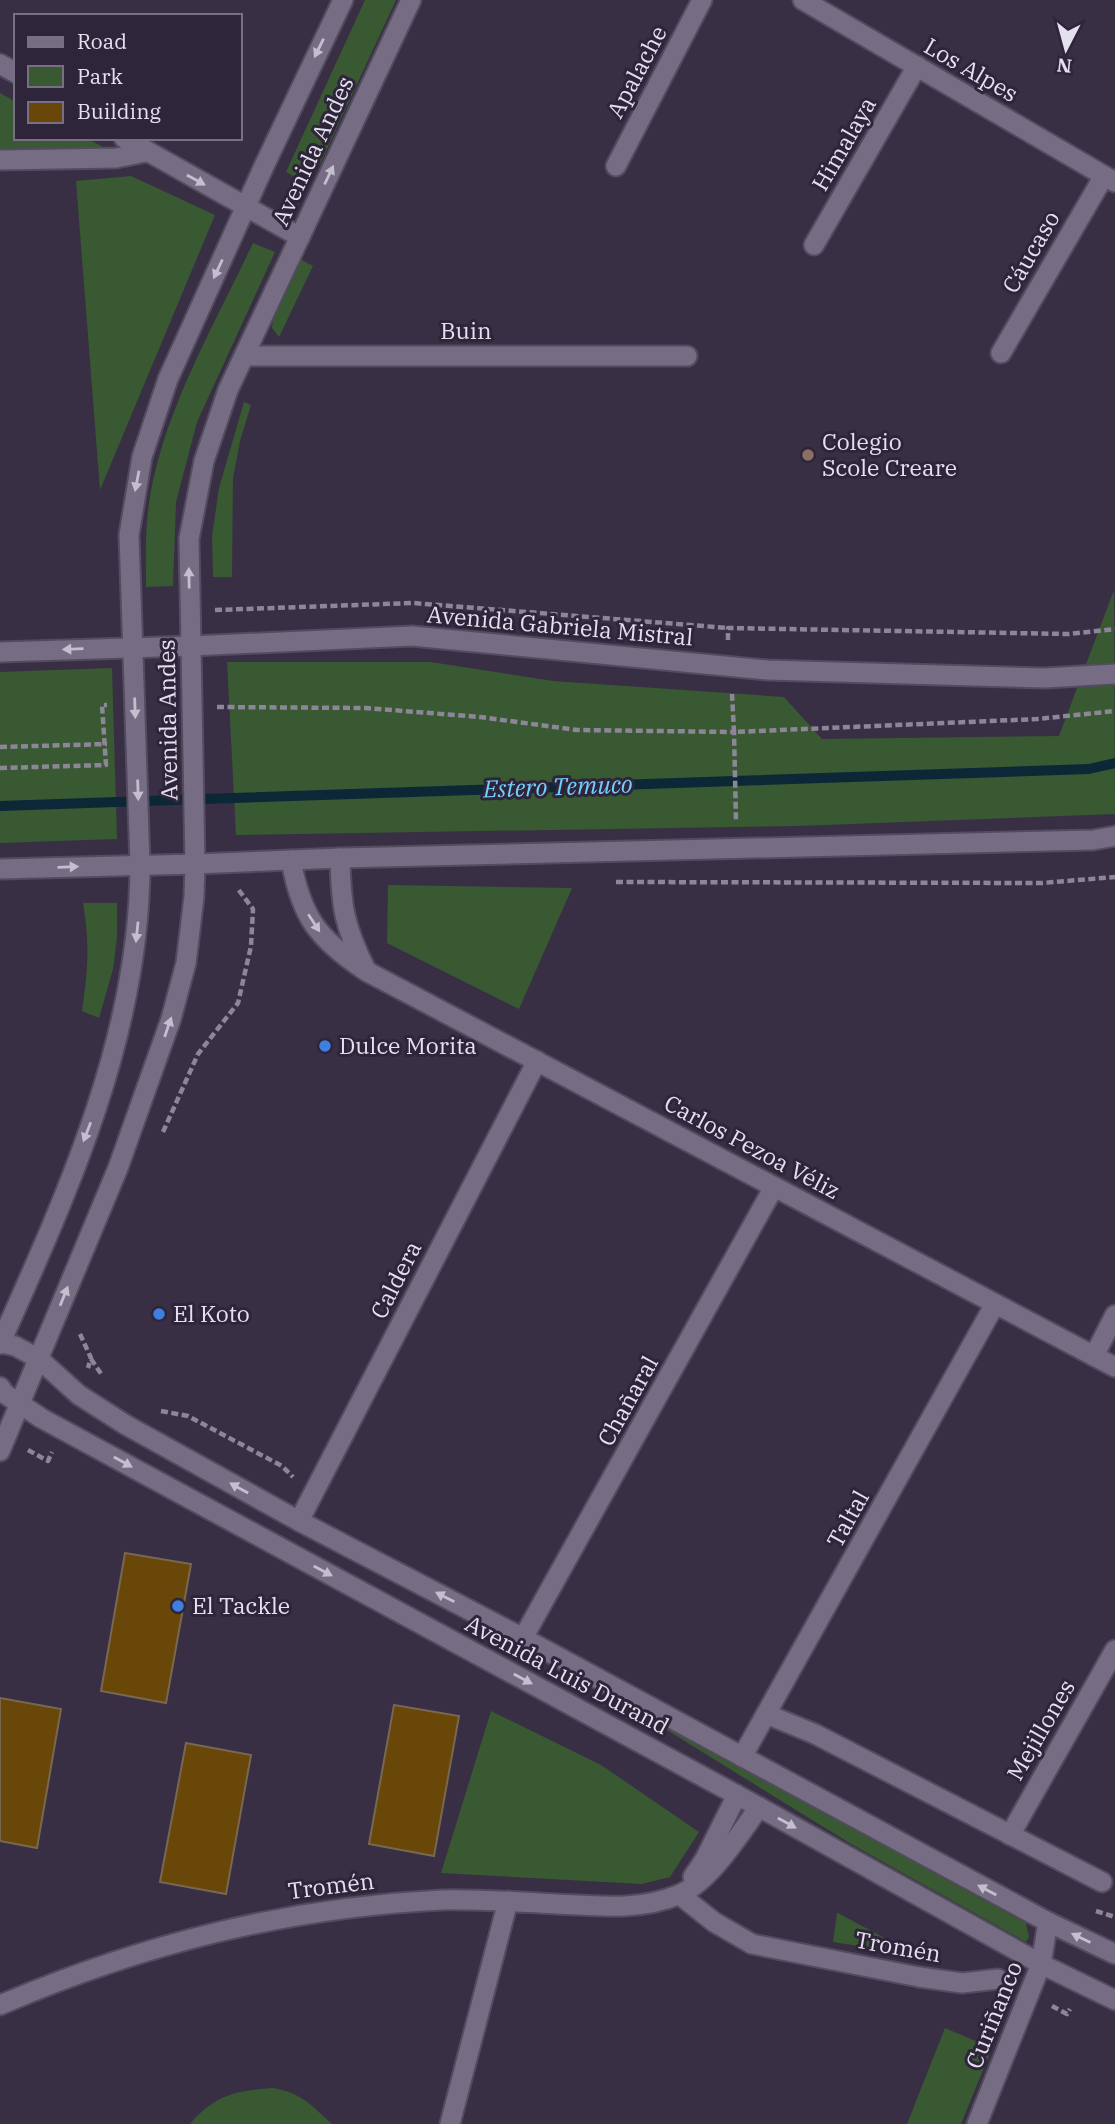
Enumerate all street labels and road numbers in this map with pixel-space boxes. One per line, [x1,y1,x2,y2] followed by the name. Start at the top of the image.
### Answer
[599,20,673,123] street label: Apalache
[919,30,1024,108] street label: Los Alpes
[264,71,360,230] street label: Avenida Andes
[804,91,882,196] street label: Himalaya
[995,205,1066,298] street label: Cáucaso
[440,315,492,345] street label: Buin
[426,598,694,652] street label: Avenida Gabriela Mistral
[151,639,183,801] street label: Avenida Andes
[659,1087,845,1205] street label: Carlos Pezoa Véliz
[363,1236,427,1323] street label: Caldera
[590,1350,664,1451] street label: Chañaral
[819,1484,875,1553] street label: Taltal
[460,1608,675,1741] street label: Avenida Luis Durand
[999,1674,1081,1785] street label: Mejillones
[286,1865,376,1905] street label: Tromén
[853,1924,944,1968] street label: Tromén
[958,1957,1028,2073] street label: Curiñanco

